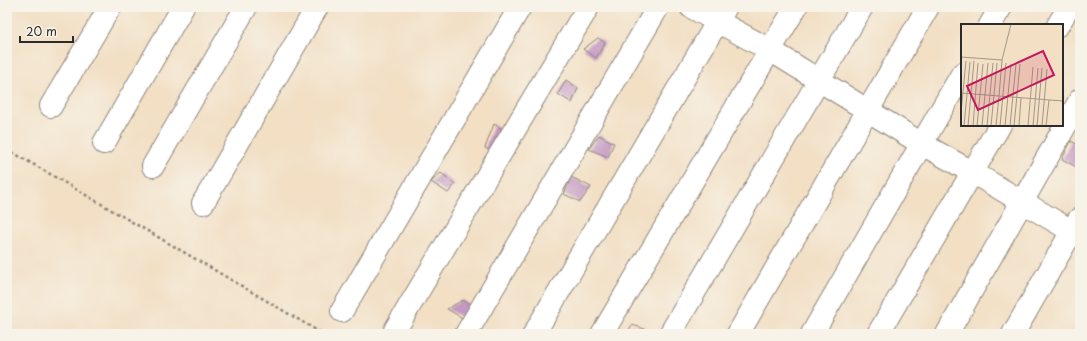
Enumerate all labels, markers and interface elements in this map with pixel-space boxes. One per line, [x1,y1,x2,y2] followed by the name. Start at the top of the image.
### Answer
[20,18,73,44] scale bar
[26,22,57,40] text: 20 m
[961,24,1063,126] inset map

